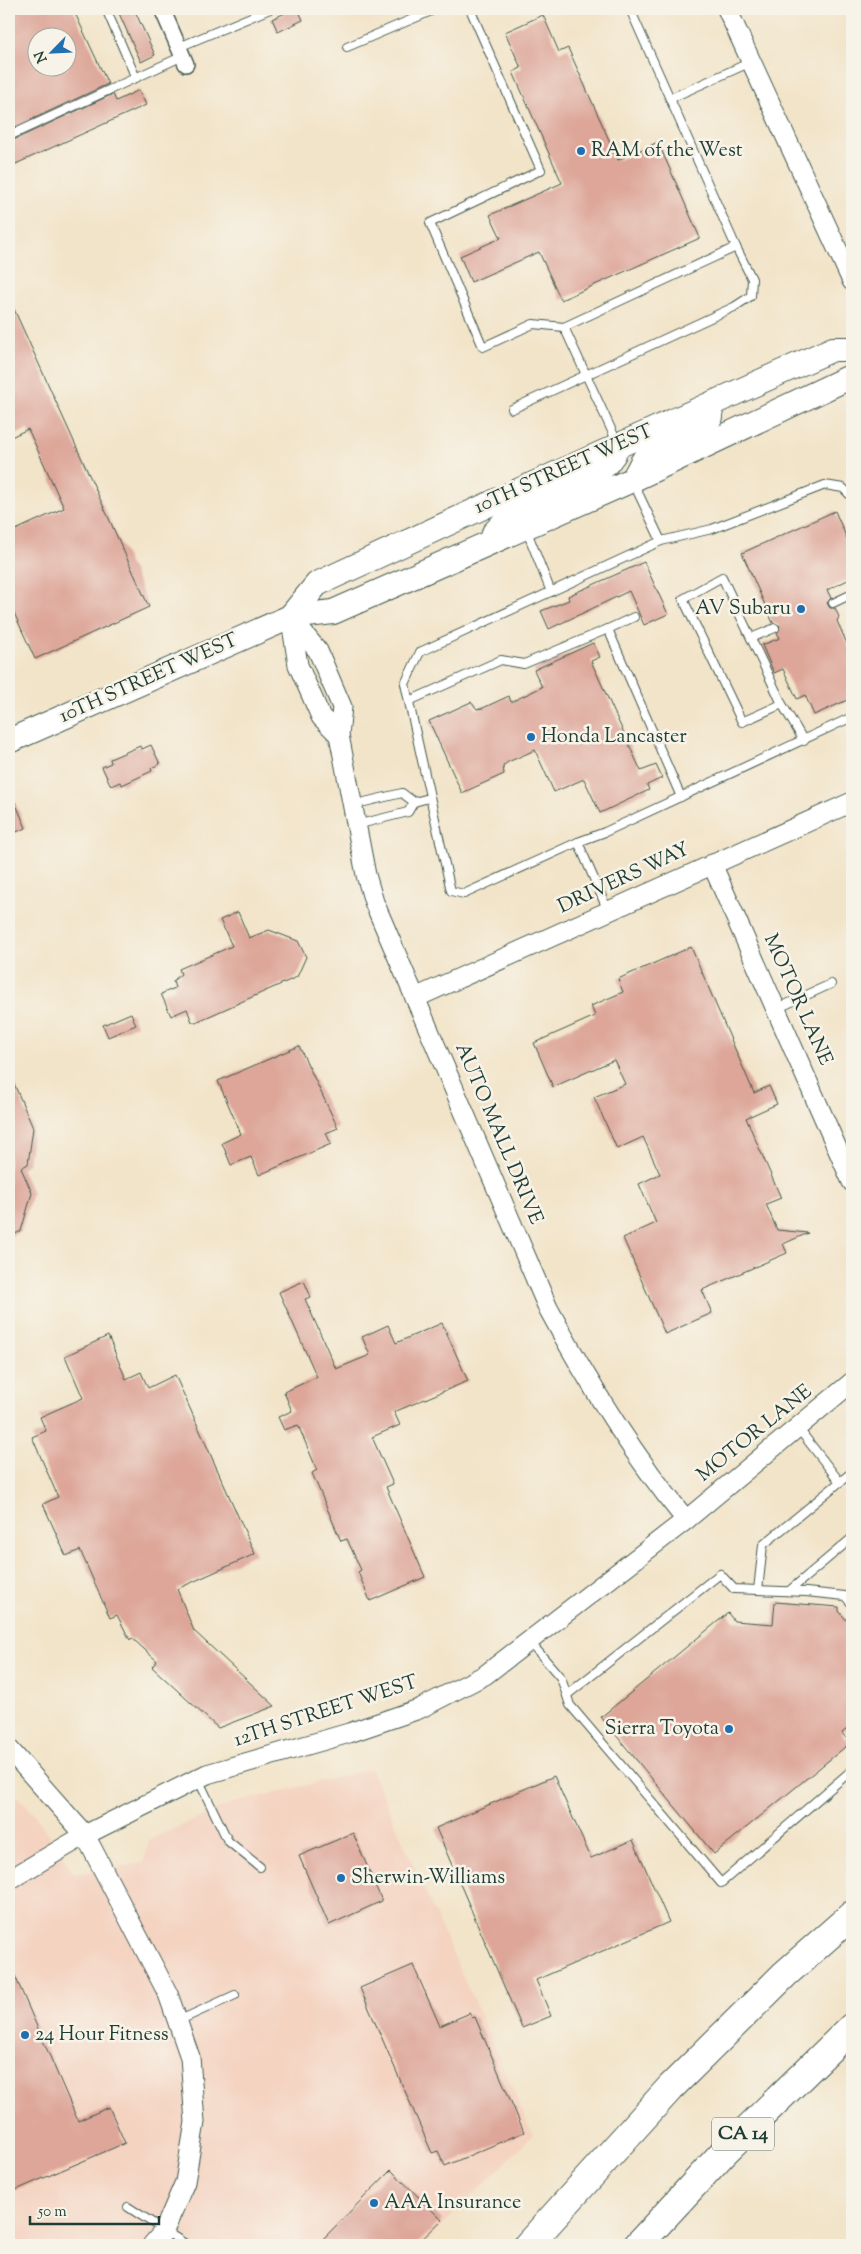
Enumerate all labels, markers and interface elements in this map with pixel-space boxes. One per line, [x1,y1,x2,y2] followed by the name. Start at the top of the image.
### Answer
[28,28,78,78] north arrow
[31,47,53,66] text: N
[591,137,743,166] place label: RAM of the West
[575,145,587,157] marker: RAM of the West
[470,418,658,522] street label: 10TH STREET WEST
[695,595,791,624] place label: AV Subaru
[795,603,807,615] marker: AV Subaru
[55,627,243,731] street label: 10TH STREET WEST
[541,723,687,752] place label: Honda Lancaster
[525,731,537,743] marker: Honda Lancaster
[553,836,695,922] street label: DRIVERS WAY
[755,930,839,1070] street label: MOTOR LANE
[447,1039,549,1229] street label: AUTO MALL DRIVE
[691,1378,819,1490] street label: MOTOR LANE
[230,1669,422,1755] street label: 12TH STREET WEST
[605,1715,719,1744] place label: Sierra Toyota
[723,1723,735,1735] marker: Sierra Toyota
[351,1864,505,1893] place label: Sherwin-Williams
[335,1872,347,1884] marker: Sherwin-Williams
[35,2021,169,2050] place label: 24 Hour Fitness
[19,2029,31,2041] marker: 24 Hour Fitness
[712,2118,774,2150] road number: CA 14
[384,2189,521,2218] place label: AAA Insurance
[30,2194,159,2226] scale bar
[368,2197,380,2209] marker: AAA Insurance
[37,2202,67,2223] text: 50 m

